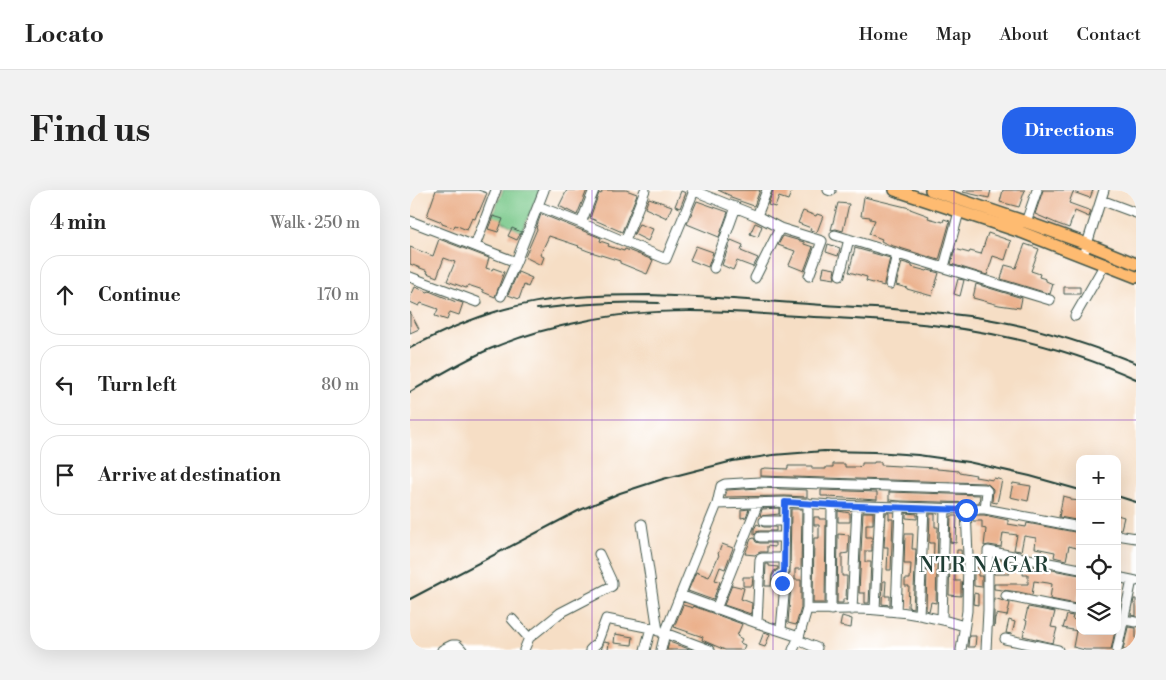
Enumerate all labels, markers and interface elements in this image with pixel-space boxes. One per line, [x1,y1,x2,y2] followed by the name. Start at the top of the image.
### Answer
[25,20,104,50] text: Locato
[859,23,908,46] text: Home
[936,23,972,46] text: Map
[1000,23,1049,46] text: About
[1077,23,1141,46] text: Contact
[1002,107,1136,154] button: Directions
[30,109,150,152] text: Find us
[50,210,106,236] text: 4 min
[270,213,360,233] text: Walk · 250 m
[51,281,79,309] icon: ahead
[98,283,181,307] text: Continue
[317,285,359,305] text: 170 m
[51,371,79,399] icon: left
[98,373,177,397] text: Turn left
[321,375,359,395] text: 80 m
[1076,455,1121,635] map controls
[1076,455,1121,500] button: +
[51,461,79,489] icon: arrive
[98,463,281,487] text: Arrive at destination
[955,499,978,522] route start
[1076,500,1121,545] button: −
[1076,545,1121,590] button: locate
[919,553,1049,579] district label: NTR NAGAR
[771,572,794,595] route end
[1076,590,1121,635] button: layers

